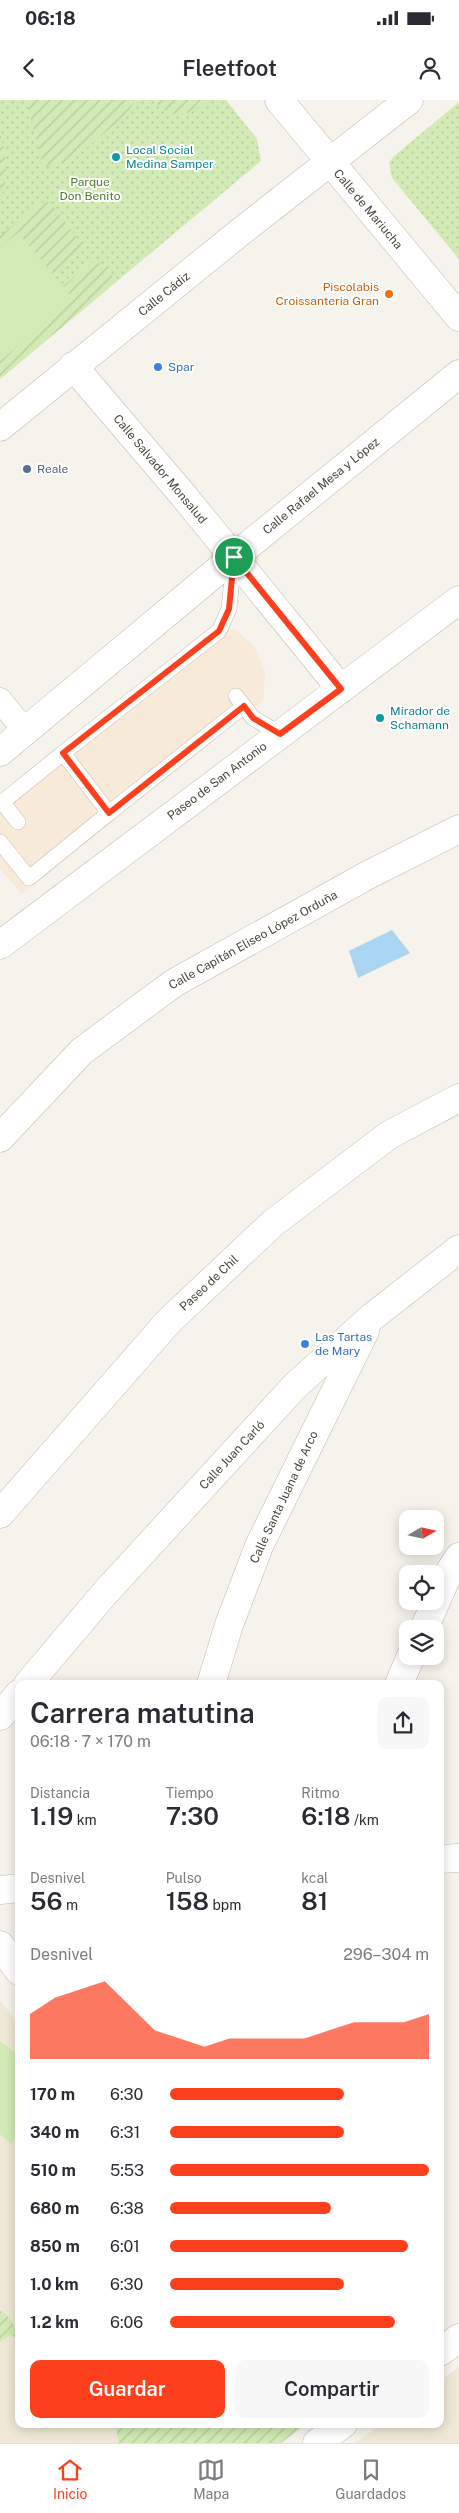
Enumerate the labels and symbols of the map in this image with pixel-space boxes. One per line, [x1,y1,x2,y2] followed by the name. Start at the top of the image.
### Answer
[126,143,214,171] place label: Local Social Medina Samper
[110,151,122,163] marker: Local Social Medina Samper
[331,166,405,252] street label: Calle de Mariucha
[59,175,121,203] park label: Parque Don Benito
[135,269,193,319] street label: Calle Cádiz
[276,280,379,308] place label: Piscolabis Croissanteria Gran
[383,288,395,300] marker: Piscolabis Croissanteria Gran
[168,360,195,374] place label: Spar
[152,361,164,373] marker: Spar
[110,412,210,526] street label: Calle Salvador Monsalud
[260,435,382,537] street label: Calle Rafael Mesa y López
[37,462,69,476] place label: Reale
[21,463,33,475] marker: Reale
[213,536,255,578] pin
[390,704,450,732] place label: Mirador de Schamann
[374,712,386,724] marker: Mirador de Schamann
[165,739,270,823] street label: Paseo de San Antonio
[166,888,340,992] street label: Calle Capitán Eliseo López Orduña
[177,1252,241,1314] street label: Paseo de Chil
[315,1330,372,1358] place label: Las Tartas de Mary
[299,1338,311,1350] marker: Las Tartas de Mary
[197,1418,268,1492] street label: Calle Juan Carló
[247,1428,321,1565] street label: Calle Santa Juana de Arco
[399,1510,444,1555] north arrow

